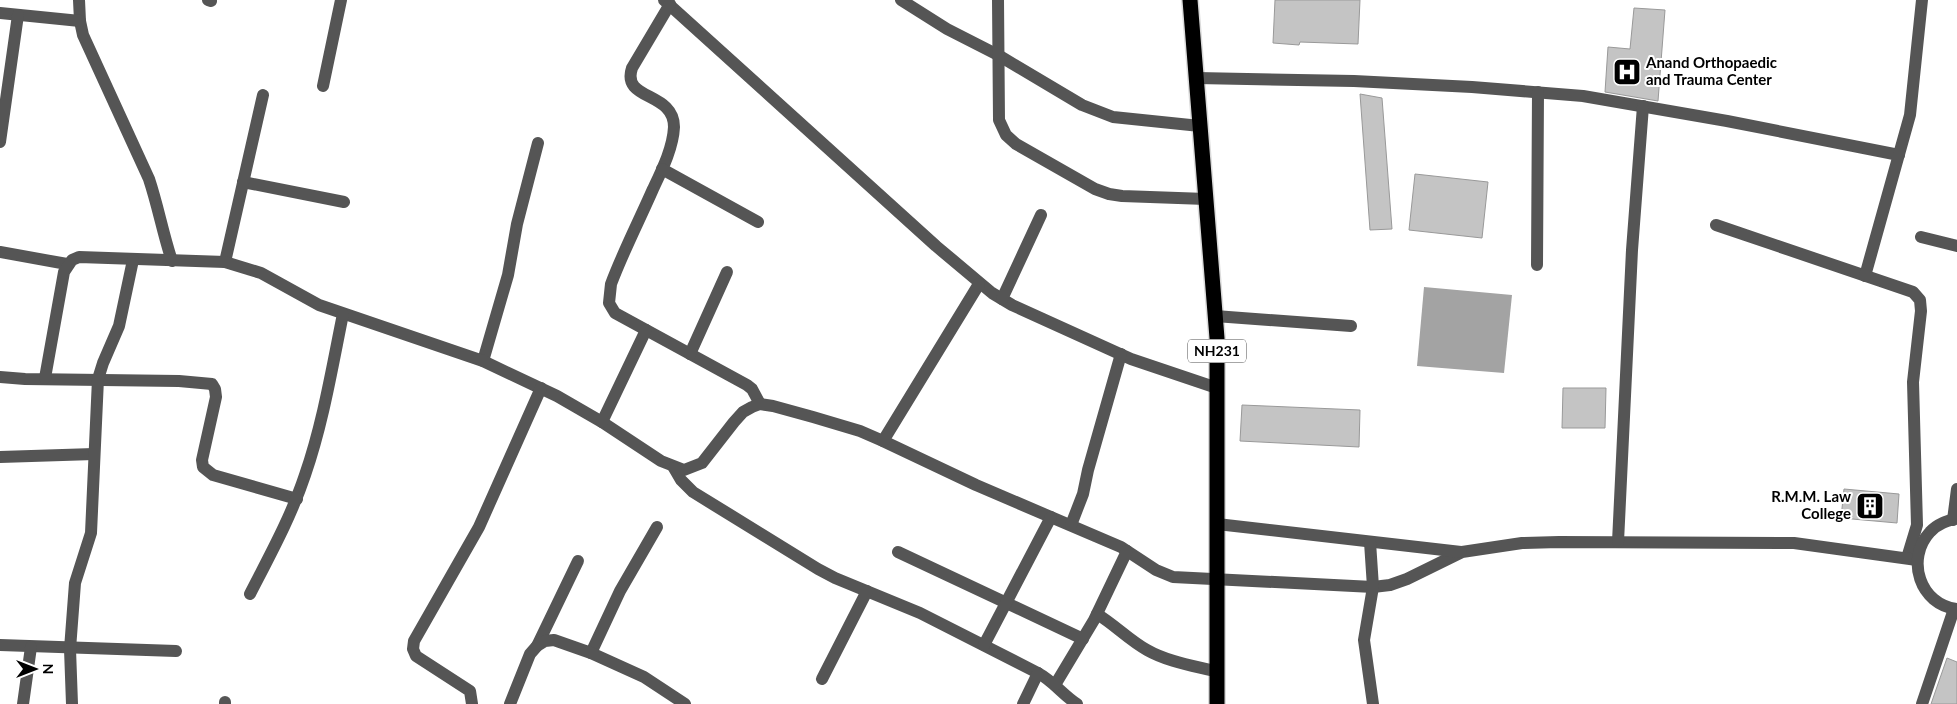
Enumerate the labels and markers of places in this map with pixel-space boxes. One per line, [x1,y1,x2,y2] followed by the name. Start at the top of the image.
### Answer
[1645,53,1777,88] place label: Anand Orthopaedic and Trauma Center
[1612,57,1642,87] hospital icon: Anand Orthopaedic and Trauma Center
[1771,487,1851,522] place label: R.M.M. Law College
[1855,491,1885,521] building icon: R.M.M. Law College

